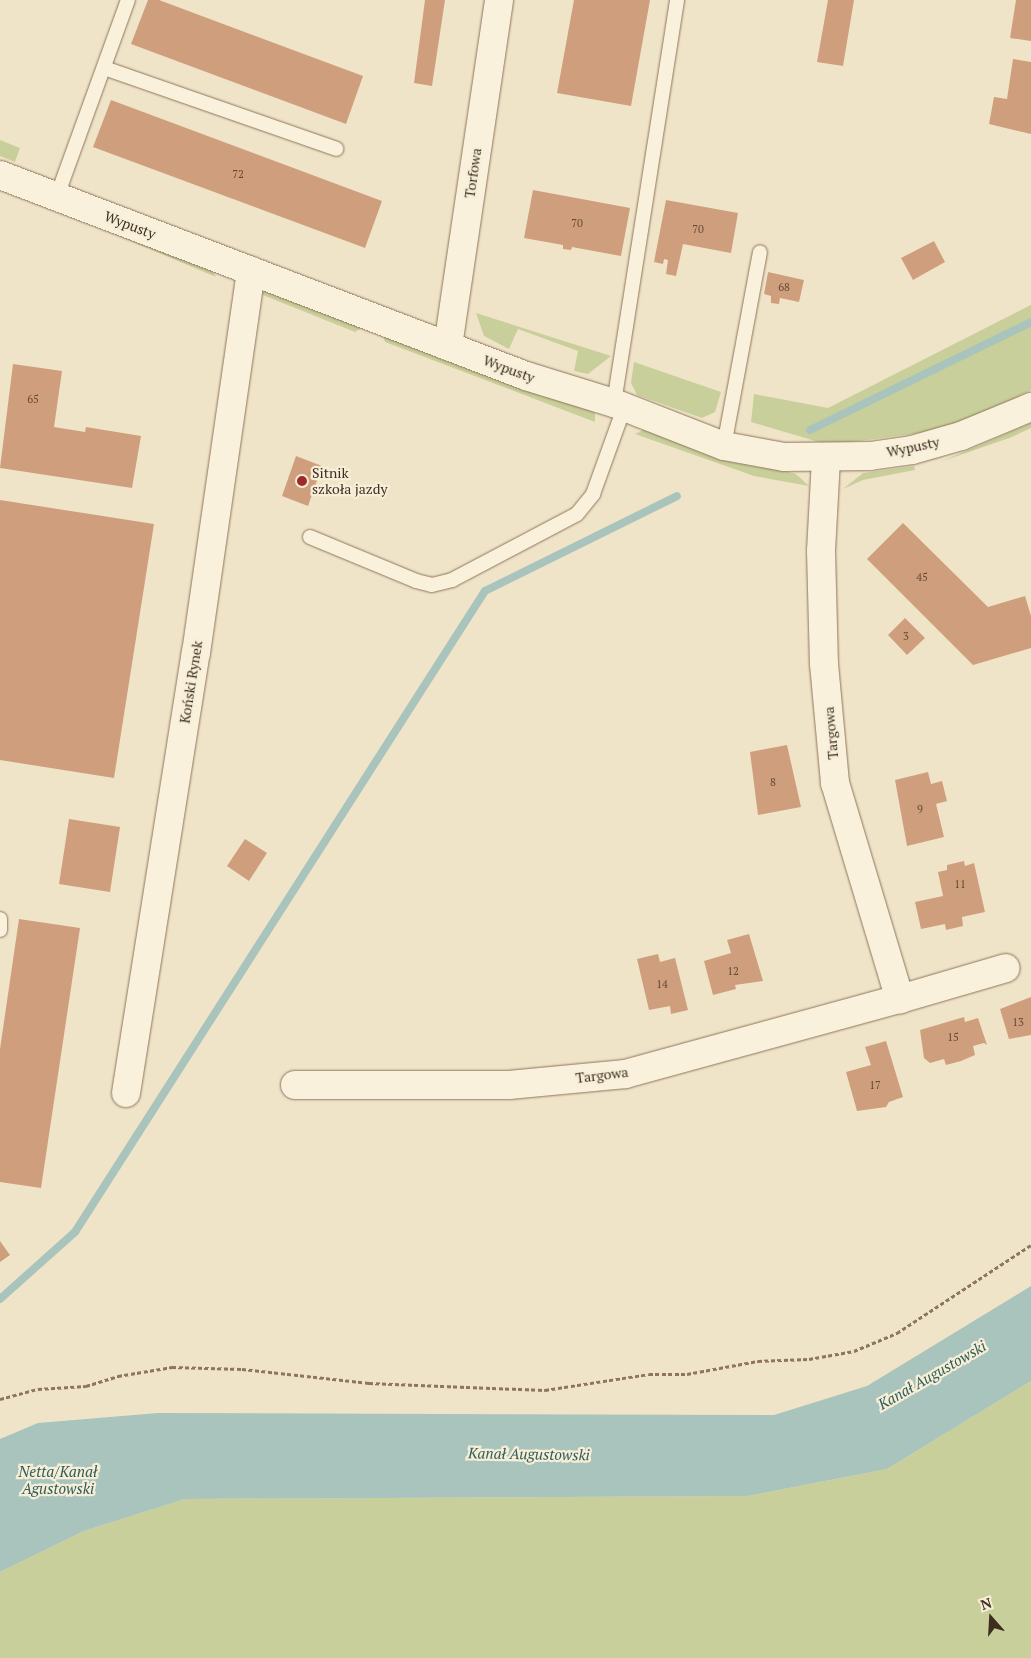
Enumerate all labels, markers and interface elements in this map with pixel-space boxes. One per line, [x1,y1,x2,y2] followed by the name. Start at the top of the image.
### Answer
[461,147,485,199] street label: Torfowa
[232,167,244,181] house number: 72
[102,208,158,242] street label: Wypusty
[571,216,583,230] house number: 70
[692,222,704,236] house number: 70
[778,280,790,294] house number: 68
[481,352,537,386] street label: Wypusty
[27,392,39,406] house number: 65
[885,433,941,461] street label: Wypusty
[312,465,387,498] place label: Sitnik szkoła jazdy
[296,475,308,487] marker: Sitnik szkoła jazdy
[916,570,928,584] house number: 45
[903,629,909,643] house number: 3
[176,640,206,724] street label: Koński Rynek
[820,706,842,760] street label: Targowa
[770,775,776,789] house number: 8
[917,802,923,816] house number: 9
[954,877,966,891] house number: 11
[727,964,739,978] house number: 12
[656,977,668,991] house number: 14
[1012,1015,1024,1029] house number: 13
[947,1030,959,1044] house number: 15
[575,1063,629,1087] street label: Targowa
[869,1078,881,1092] house number: 17
[875,1337,989,1413] water label: Kanał Augustowski
[468,1444,590,1464] water label: Kanał Augustowski
[18,1462,98,1497] water label: Netta/Kanał Agustowski
[966,1593,1016,1643] north arrow
[978,1593,994,1614] text: N

